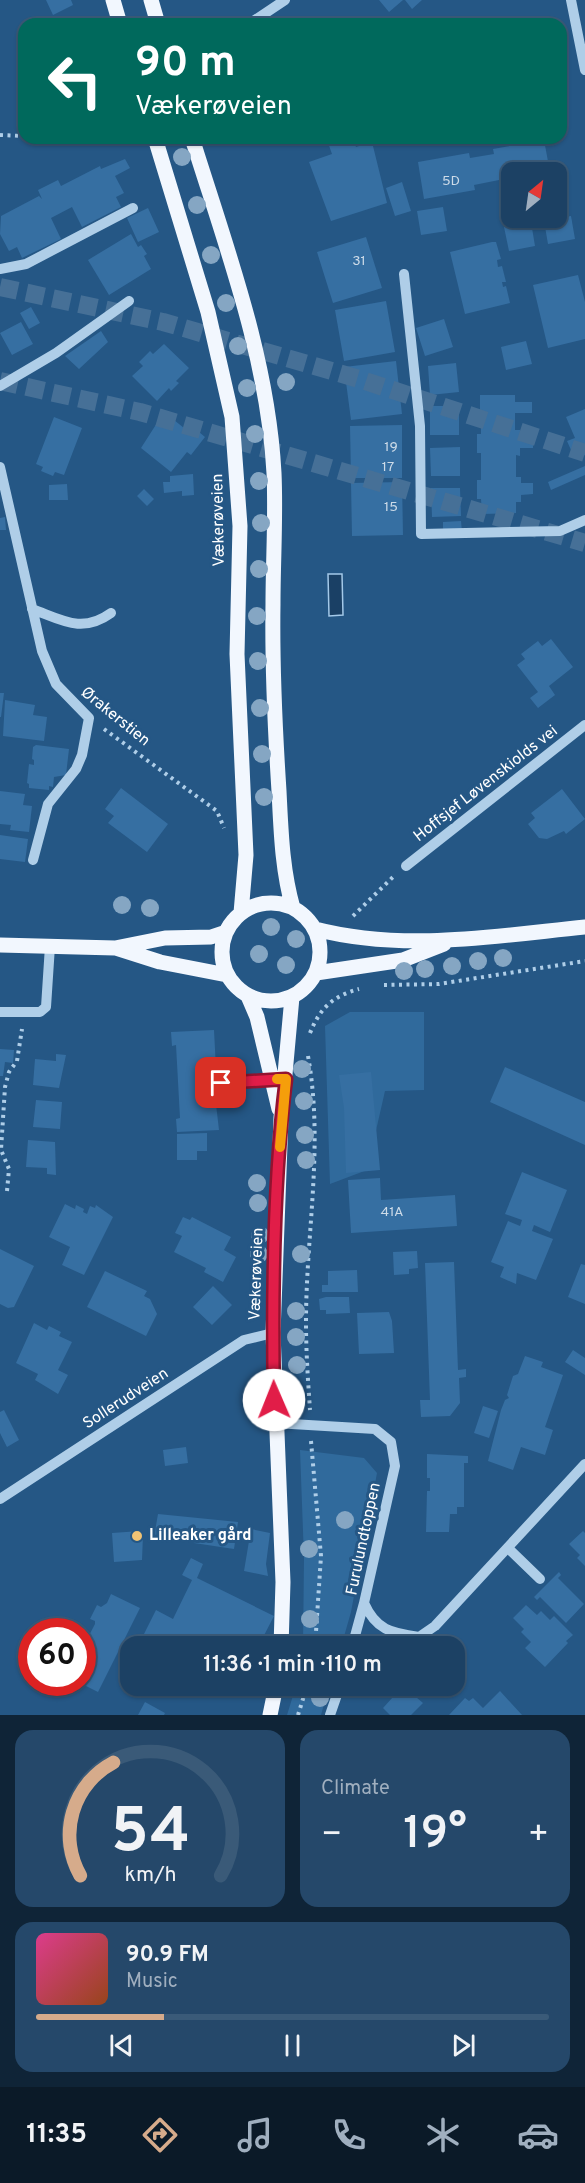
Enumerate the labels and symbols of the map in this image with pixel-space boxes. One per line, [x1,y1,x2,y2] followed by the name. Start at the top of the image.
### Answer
[501,162,567,228] north arrow
[442,173,460,190] house number: 5D
[352,253,366,270] house number: 31
[384,439,398,456] house number: 19
[382,459,394,476] house number: 17
[208,473,230,567] street label: Vækerøveien
[384,499,398,516] house number: 15
[76,683,154,751] street label: Ørakerstien
[410,721,562,847] street label: Hoffsjef Løvenskiolds vei
[195,1057,246,1108] pin
[380,1204,404,1221] house number: 41A
[245,1227,269,1321] street label: Vækerøveien
[79,1364,173,1434] street label: Sollerudveien
[242,1368,306,1432] position arrow
[342,1481,386,1597] street label: Furulundtoppen
[149,1525,251,1546] place label: Lilleaker gård
[130,1529,144,1543] marker: Lilleaker gård
[18,1618,96,1696] speed limit sign: 60

